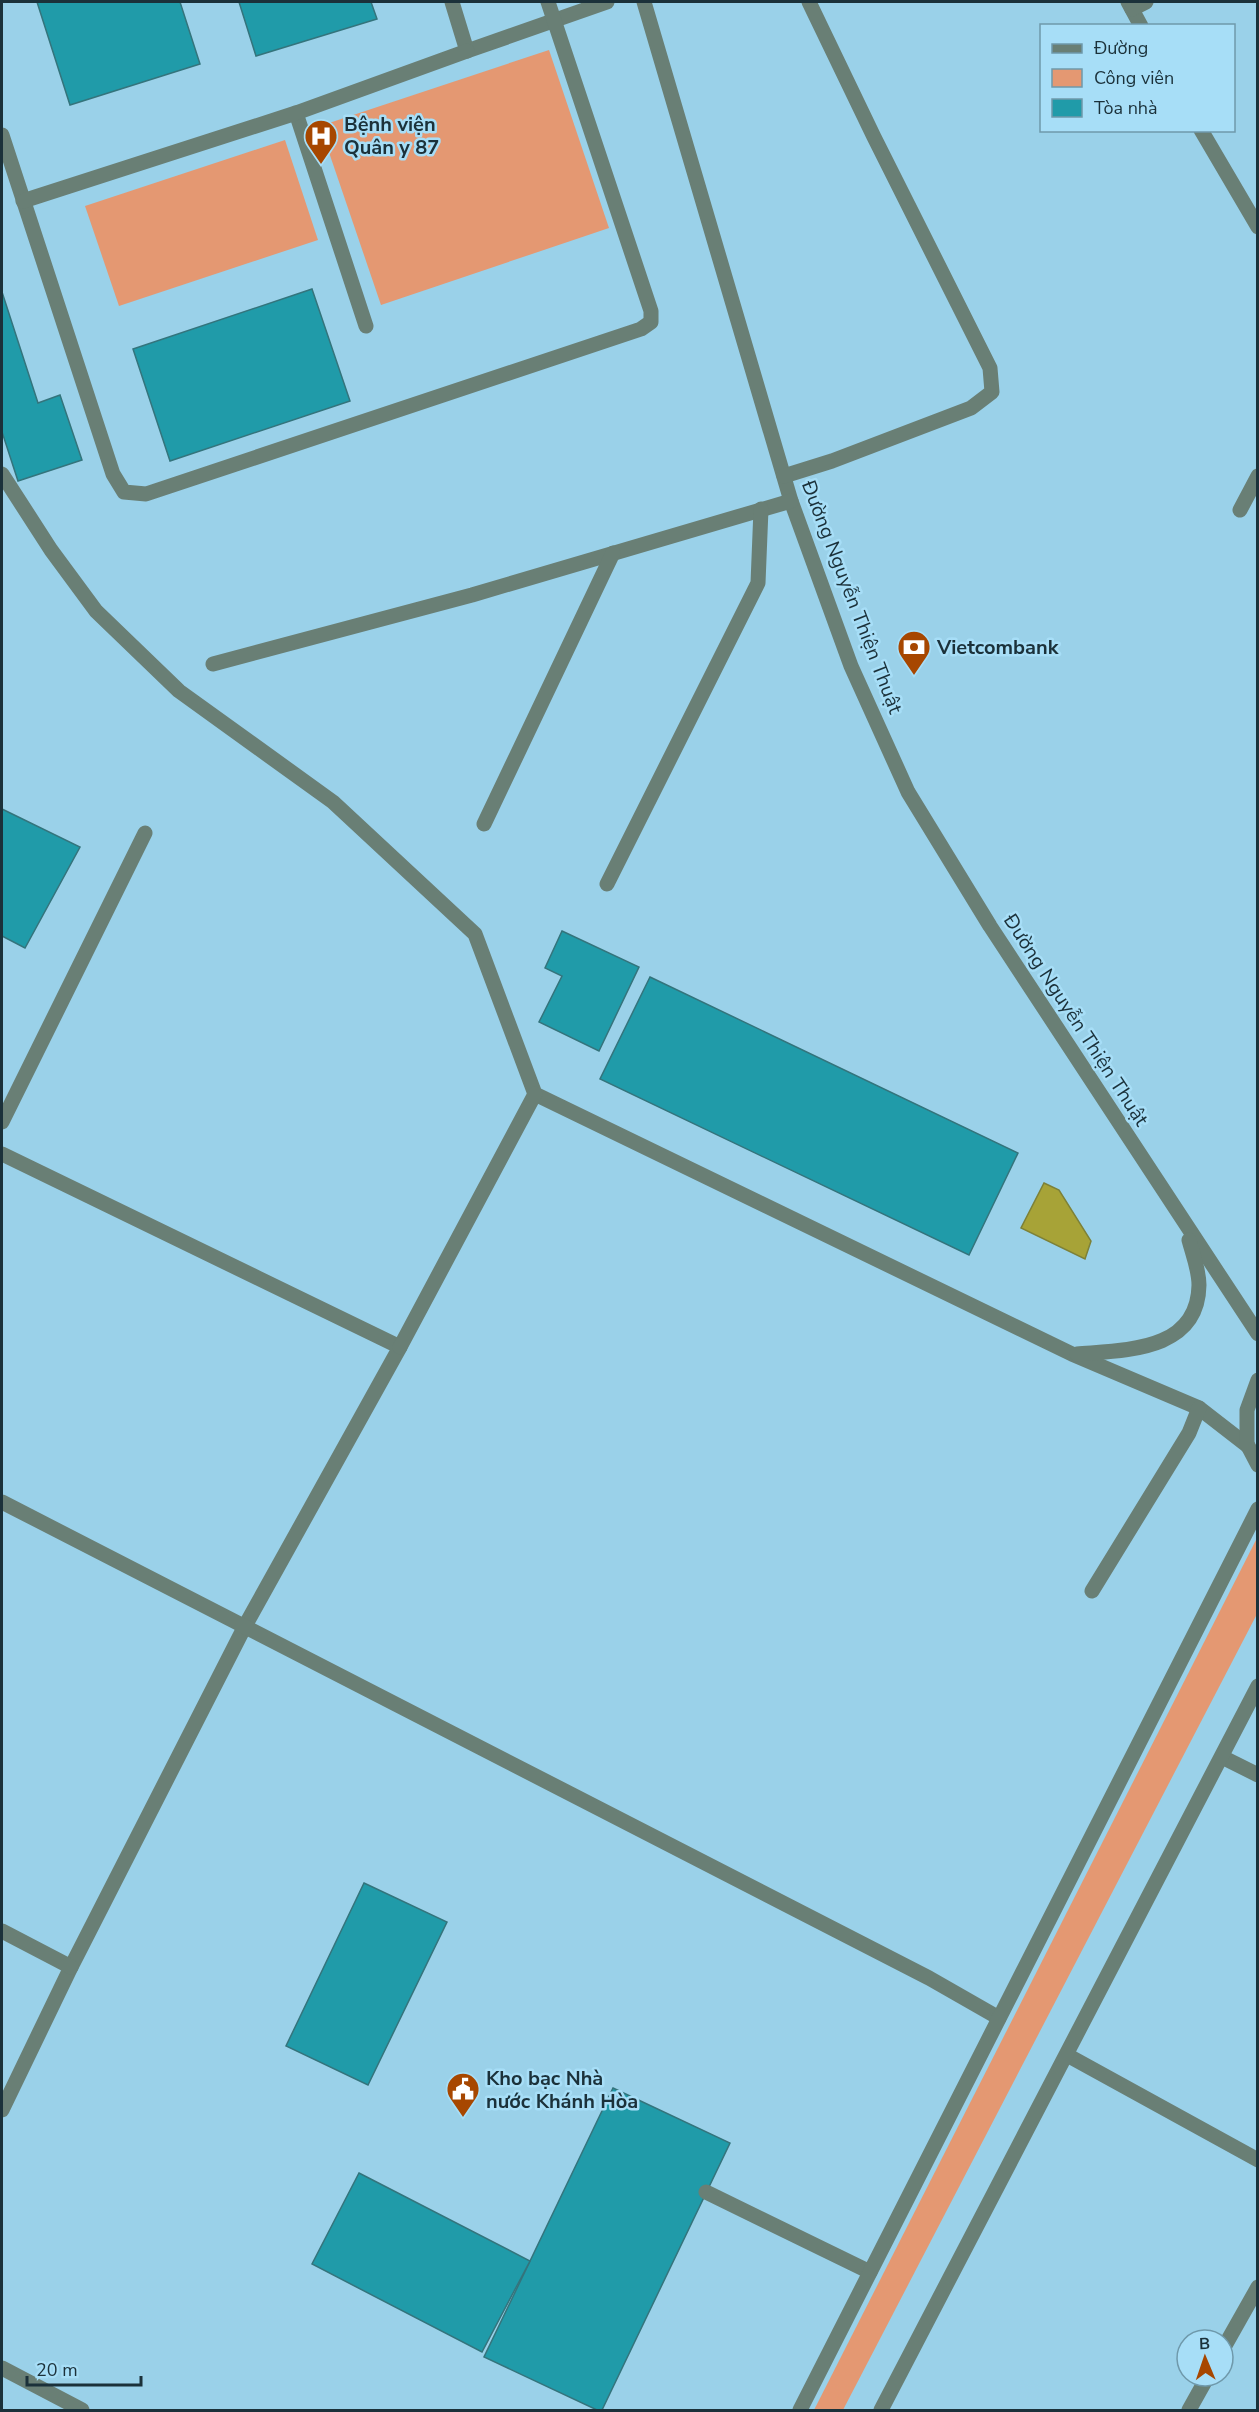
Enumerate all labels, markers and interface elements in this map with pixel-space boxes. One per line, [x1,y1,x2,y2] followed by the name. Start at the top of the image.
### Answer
[1040,24,1235,132] legend
[1093,36,1148,60] text: Đường
[1094,66,1174,90] text: Công viên
[1094,96,1158,120] text: Tòa nhà
[344,111,439,161] place label: Bệnh viện Quân y 87
[303,118,339,165] hospital icon: Bệnh viện Quân y 87
[795,476,909,718] street label: Đường Nguyễn Thiện Thuật
[896,629,932,676] bank icon: Vietcombank
[936,634,1060,661] place label: Vietcombank
[997,908,1155,1132] street label: Đường Nguyễn Thiện Thuật
[486,2065,638,2115] place label: Kho bạc Nhà nước Khánh Hòa
[445,2071,481,2118] public building icon: Kho bạc Nhà nước Khánh Hòa
[1175,2328,1235,2388] north arrow
[1199,2333,1210,2355] text: B
[27,2349,141,2387] scale bar
[36,2358,78,2382] text: 20 m

